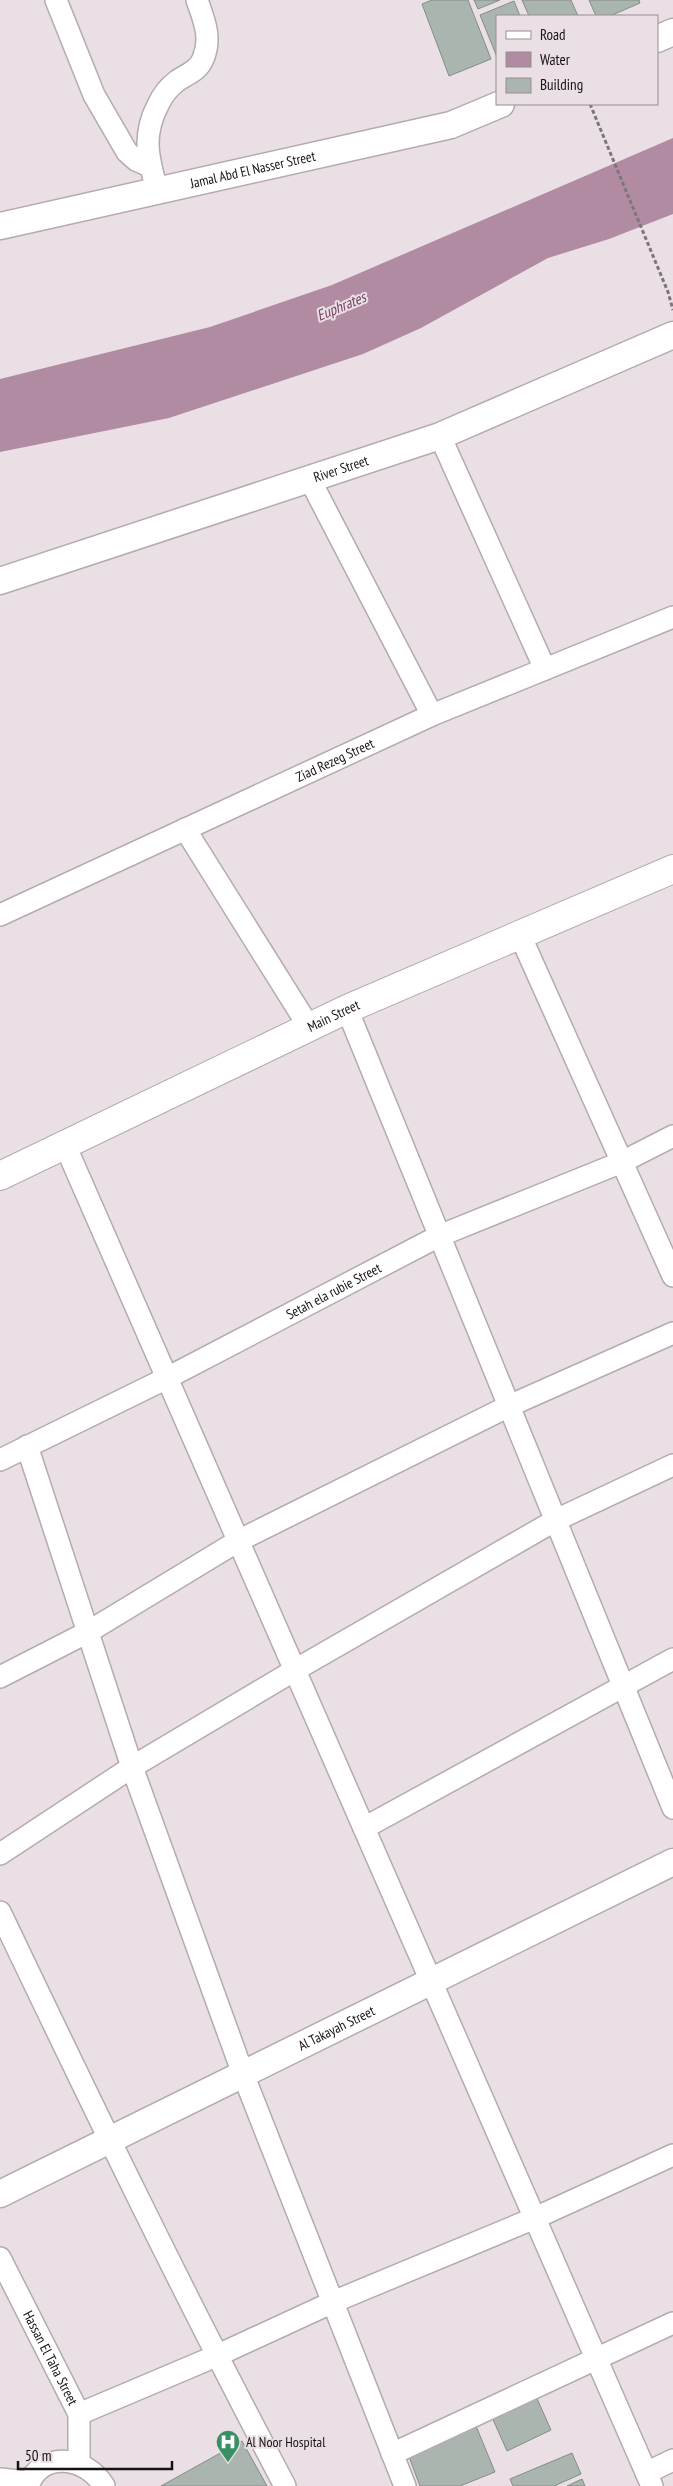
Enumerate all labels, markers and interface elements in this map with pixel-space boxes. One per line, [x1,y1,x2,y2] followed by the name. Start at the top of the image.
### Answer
[496,15,658,105] legend
[540,25,566,44] text: Road
[540,50,571,69] text: Water
[540,75,583,94] text: Building
[187,147,317,192] street label: Jamal Abd El Nasser Street
[314,286,370,325] water label: Euphrates
[311,451,371,486] street label: River Street
[293,734,377,786] street label: Ziad Rezeg Street
[304,996,362,1036] street label: Main Street
[283,1259,384,1323] street label: Setah ela rubie Street
[295,2002,378,2055] street label: Al Takayah Street
[19,2308,82,2408] street label: Hassan El Taha Street
[215,2429,241,2463] hospital icon: Al Noor Hospital
[246,2433,326,2451] place label: Al Noor Hospital
[18,2438,171,2470] scale bar
[25,2446,51,2465] text: 50 m

